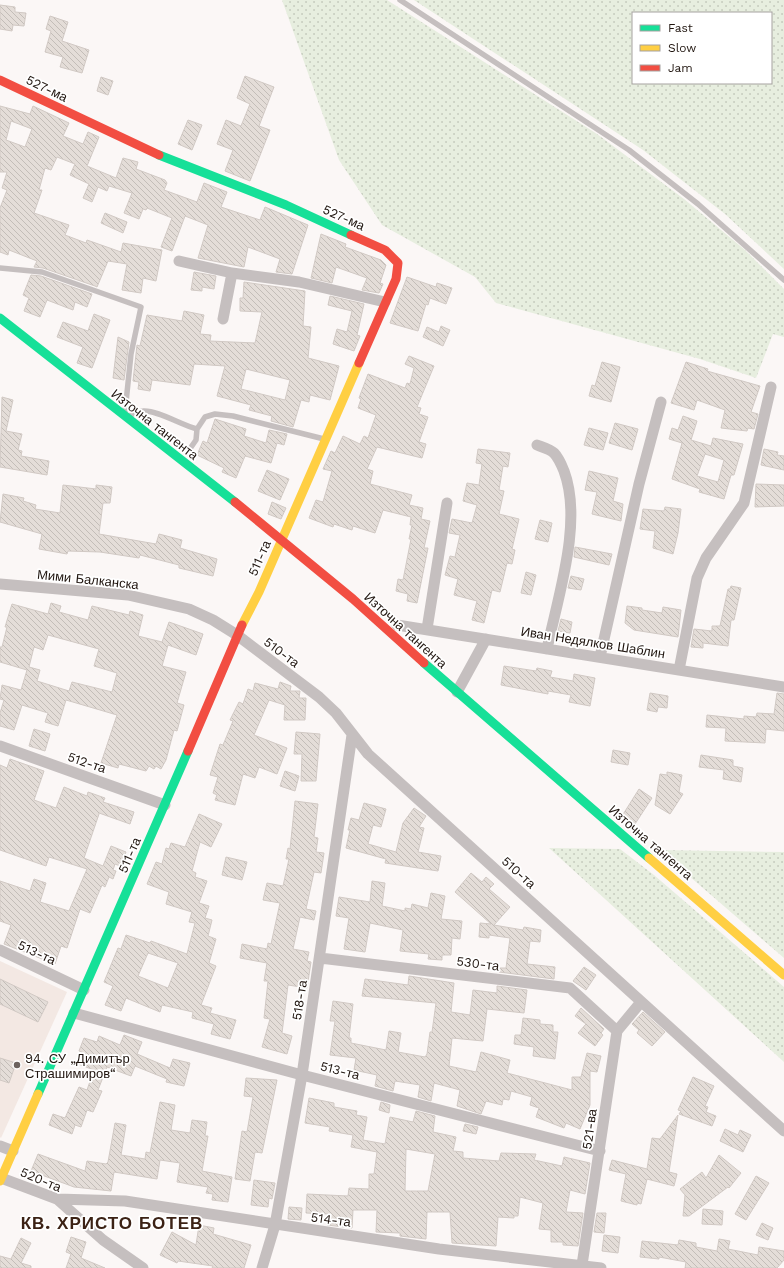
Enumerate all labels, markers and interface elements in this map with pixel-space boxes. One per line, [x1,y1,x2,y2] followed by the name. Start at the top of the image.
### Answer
[632,12,772,84] legend
[668,21,693,35] text: Fast
[668,41,696,55] text: Slow
[668,61,693,75] text: Jam
[24,72,71,105] street label: 527-ма
[321,202,368,234] street label: 527-ма
[108,386,202,463] street label: Източна тангента
[245,537,274,578] street label: 511-та
[36,567,140,592] street label: Мими Балканска
[361,589,451,672] street label: Източна тангента
[520,624,666,661] street label: Иван Недялков Шаблин
[261,634,303,671] street label: 510-та
[66,749,109,776] street label: 512-та
[606,802,696,883] street label: Източна тангента
[115,834,144,875] street label: 511-та
[499,853,539,892] street label: 510-та
[16,937,59,968] street label: 513-та
[456,953,501,974] street label: 530-та
[289,978,310,1021] street label: 518-та
[25,1051,130,1081] place label: 94. СУ „Димитър Страшимиров“
[319,1058,362,1083] street label: 513-та
[12,1060,22,1070] marker: 94. СУ „Димитър Страшимиров“
[579,1107,600,1150] street label: 521-ва
[18,1164,64,1195] street label: 520-та
[310,1209,353,1230] street label: 514-та
[21,1213,203,1233] district label: КВ. ХРИСТО БОТЕВ

